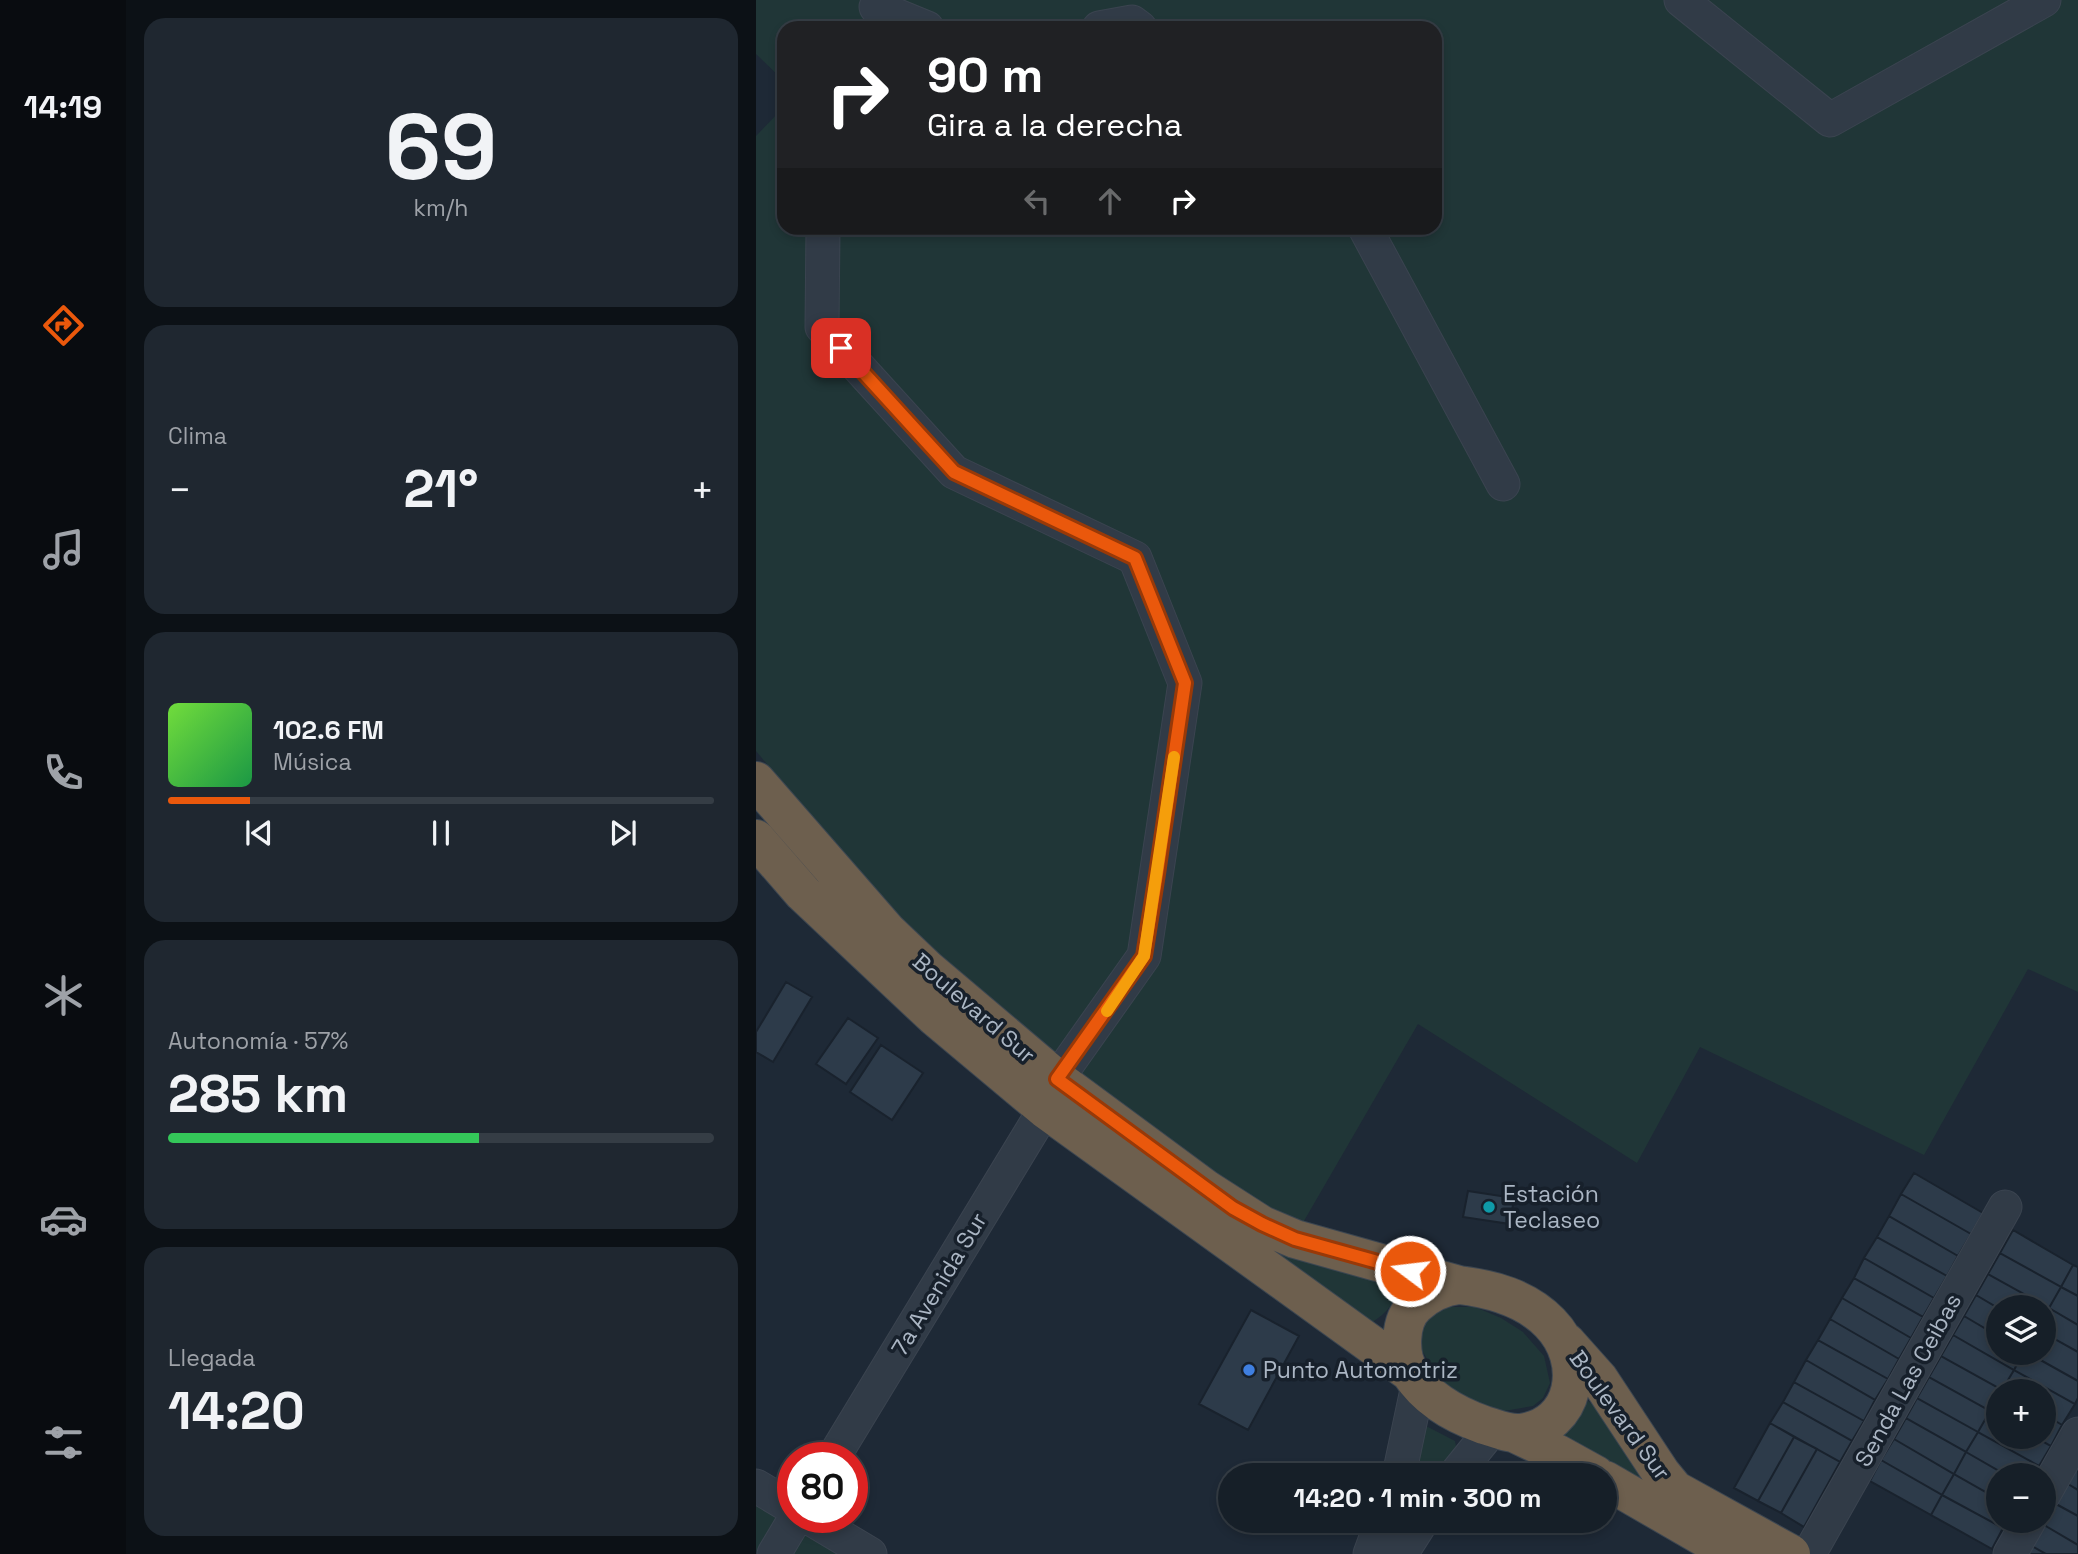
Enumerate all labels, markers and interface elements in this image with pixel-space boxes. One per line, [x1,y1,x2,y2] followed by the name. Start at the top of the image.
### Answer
[927,44,1043,106] text: 90 m
[812,49,903,140] icon: right
[24,87,102,127] text: 14:19
[385,89,497,206] text: 69
[927,105,1182,145] text: Gira a la derecha
[1018,182,1056,220] icon: left
[1091,182,1129,220] icon: ahead
[1164,182,1202,220] icon: right
[414,193,468,223] text: km/h
[39,301,88,350] icon: directions
[811,318,871,378] pin
[822,329,860,367] icon: arrive
[168,421,227,451] text: Clima
[404,456,478,522] text: 21°
[168,466,192,514] text: −
[690,466,714,514] text: +
[39,525,88,574] icon: music
[273,713,384,747] text: 102.6 FM
[273,747,352,777] text: Música
[39,748,88,797] icon: phone
[240,814,278,852] icon: previous
[422,814,460,852] icon: pause
[604,814,642,852] icon: next
[906,946,1042,1070] street label: Boulevard Sur
[39,971,88,1020] icon: climate
[168,1026,348,1056] text: Autonomía · 57%
[168,1061,348,1127] text: 285 km
[1503,1179,1600,1235] place label: Estación Teclaseo
[39,1195,88,1244] icon: car
[1481,1199,1497,1215] marker: Estación Teclaseo
[884,1207,994,1361] street label: 7a Avenida Sur
[1373,1234,1447,1308] position arrow
[1848,1288,1968,1472] street label: Senda Las Ceibas
[1986,1295,2056,1533] map controls
[1986,1295,2056,1365] button: layers
[168,1343,256,1373] text: Llegada
[1563,1344,1677,1486] street label: Boulevard Sur
[1263,1355,1458,1385] place label: Punto Automotriz
[1241,1362,1257,1378] marker: Punto Automotriz
[168,1378,305,1444] text: 14:20
[1986,1379,2056,1449] button: +
[39,1418,88,1467] icon: filters
[777,1442,868,1533] speed limit sign: 80
[1986,1463,2056,1533] button: −
[1294,1481,1541,1515] text: 14:20 · 1 min · 300 m

